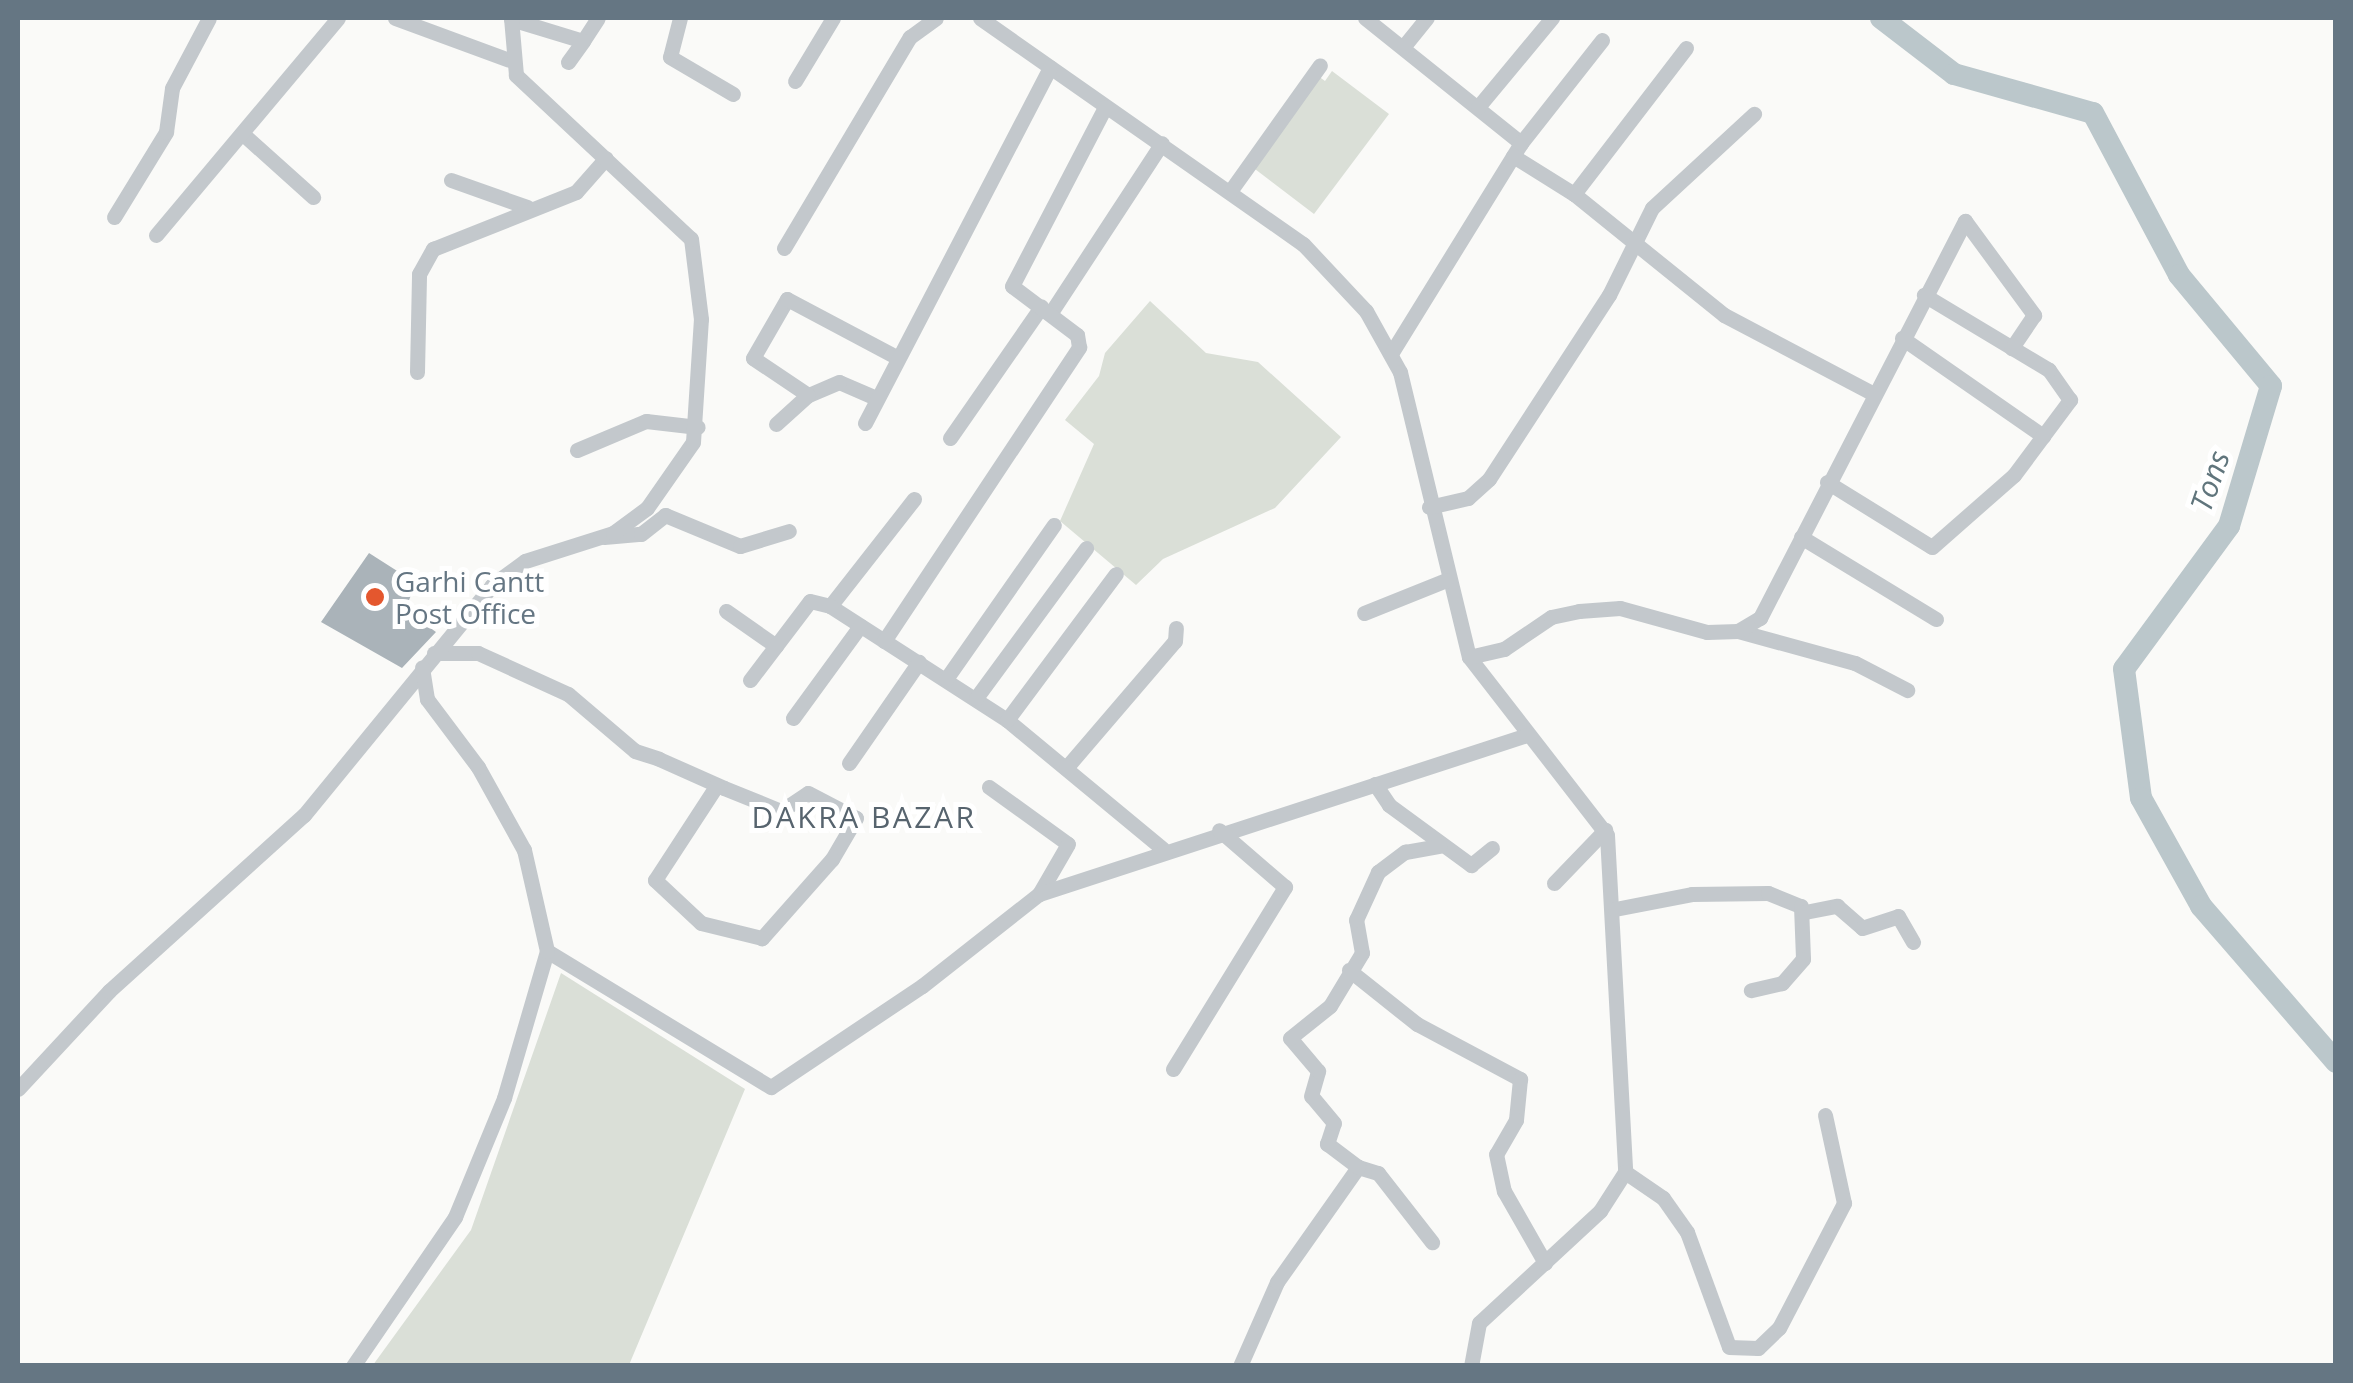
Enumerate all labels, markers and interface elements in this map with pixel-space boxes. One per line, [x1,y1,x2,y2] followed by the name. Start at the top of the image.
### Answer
[2183,446,2237,516] water label: Tons
[395,564,544,630] place label: Garhi Cantt Post Office
[364,586,386,608] marker: Garhi Cantt Post Office
[752,799,976,835] district label: DAKRA BAZAR

